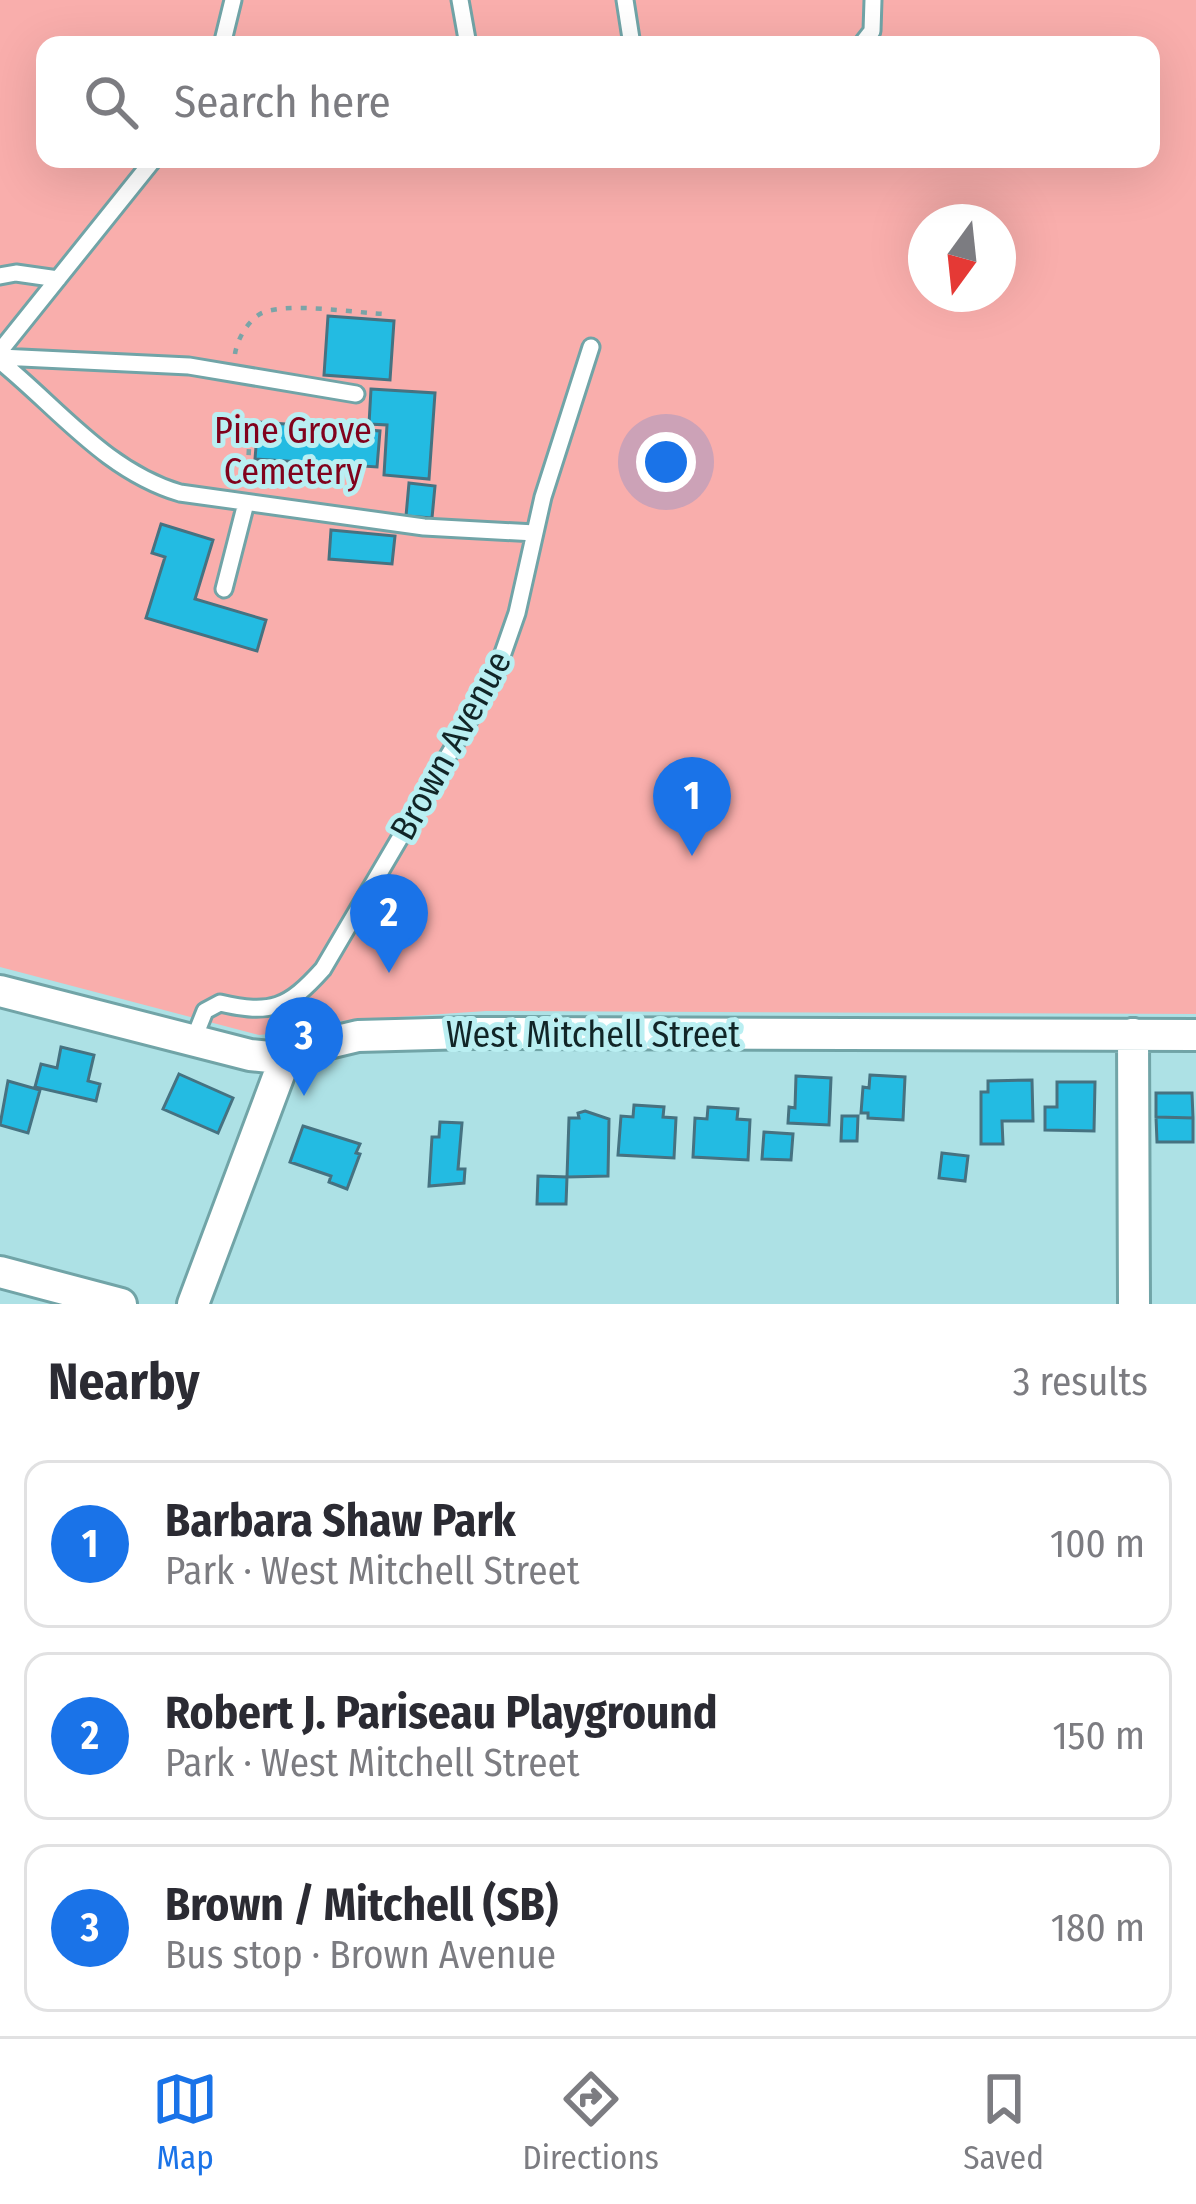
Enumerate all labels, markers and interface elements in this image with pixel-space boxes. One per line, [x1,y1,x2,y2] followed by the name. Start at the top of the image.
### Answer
[36,36,1160,168] search box
[78,69,144,135] icon: search
[174,75,391,129] text: Search here
[908,204,1016,312] north arrow
[214,409,372,494] park label: Pine Grove Cemetery
[636,432,696,492] your location
[381,643,521,848] street label: Brown Avenue
[653,757,731,856] pin: 1
[350,874,428,973] pin: 2
[265,997,343,1096] pin: 3
[446,1013,740,1057] street label: West Mitchell Street
[48,1351,200,1413] text: Nearby
[1013,1359,1148,1405] text: 3 results
[165,1494,516,1548] text: Barbara Shaw Park
[82,1521,98,1567] text: 1
[1050,1521,1145,1567] text: 100 m
[165,1548,579,1594] text: Park · West Mitchell Street
[165,1686,717,1740] text: Robert J. Pariseau Playground
[81,1713,99,1759] text: 2
[1052,1713,1145,1759] text: 150 m
[165,1740,579,1786] text: Park · West Mitchell Street
[165,1878,558,1932] text: Brown / Mitchell (SB)
[81,1905,99,1951] text: 3
[1051,1905,1145,1951] text: 180 m
[165,1932,556,1978] text: Bus stop · Brown Avenue
[152,2066,218,2178] tab: Map
[522,2066,659,2178] tab: Directions
[963,2066,1044,2178] tab: Saved

